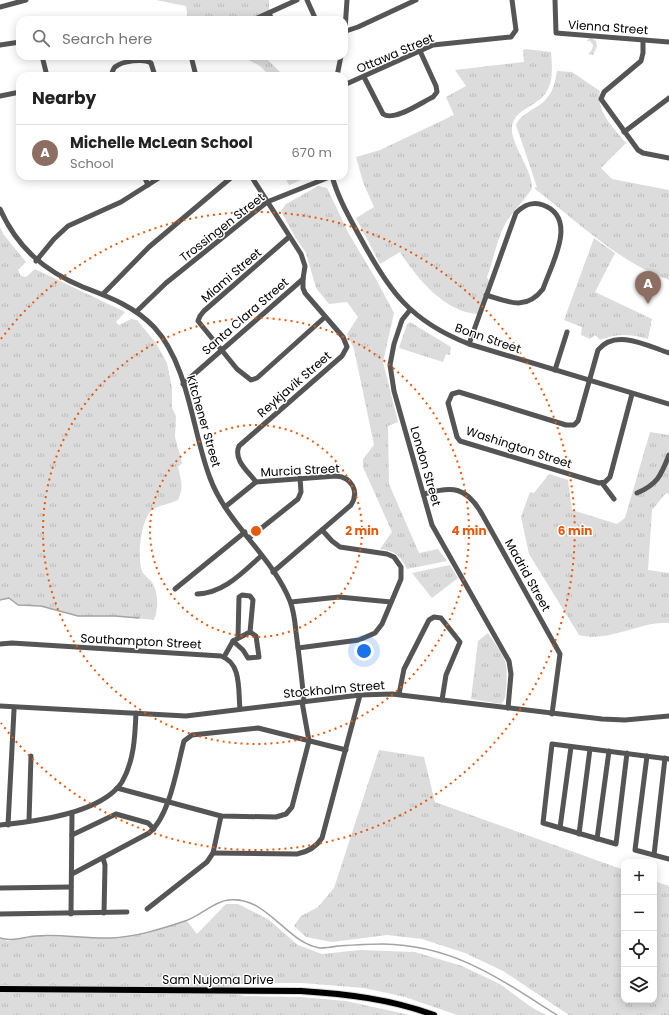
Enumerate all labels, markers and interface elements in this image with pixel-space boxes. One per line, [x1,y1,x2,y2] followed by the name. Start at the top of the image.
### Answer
[16,16,348,60] search box
[567,16,649,38] street label: Vienna Street
[30,27,52,49] icon: search
[62,28,152,49] text: Search here
[354,29,436,77] street label: Ottawa Street
[32,86,96,110] text: Nearby
[70,132,253,153] text: Michelle McLean School
[40,143,50,162] text: A
[292,143,332,162] text: 670 m
[70,154,114,173] text: School
[176,188,268,266] street label: Trossingen Street
[197,244,265,306] street label: Miami Street
[635,271,661,304] pin: A
[198,274,292,358] street label: Santa Clara Street
[453,319,523,357] street label: Bonn Street
[253,347,335,421] street label: Reykjavik Street
[183,373,225,469] street label: Kitchener Street
[464,422,574,472] street label: Washington Street
[406,424,446,508] street label: London Street
[260,459,340,481] street label: Murcia Street
[345,522,379,539] text: 2 min
[451,522,487,539] text: 4 min
[558,522,592,539] text: 6 min
[249,524,263,538] centre of rings
[501,536,555,614] street label: Madrid Street
[80,629,202,653] street label: Southampton Street
[354,641,374,661] your location
[283,676,385,702] street label: Stockholm Street
[621,859,657,1003] map controls
[621,859,657,895] button: +
[621,895,657,931] button: −
[621,931,657,967] button: locate
[621,967,657,1003] button: layers
[162,971,274,988] street label: Sam Nujoma Drive

